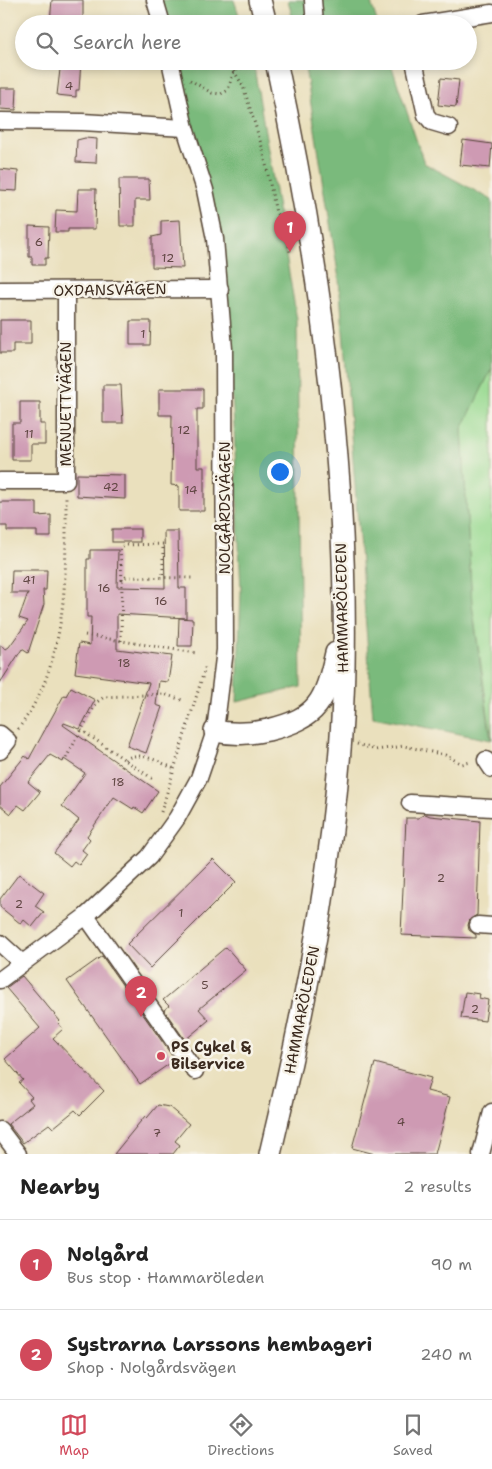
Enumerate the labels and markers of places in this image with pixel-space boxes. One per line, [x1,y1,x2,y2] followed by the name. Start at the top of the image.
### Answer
[274,211,306,252] pin: 1
[125,976,157,1017] pin: 2
[171,1037,252,1074] place label: PS Cykel & Bilservice
[155,1050,167,1062] marker: PS Cykel & Bilservice

